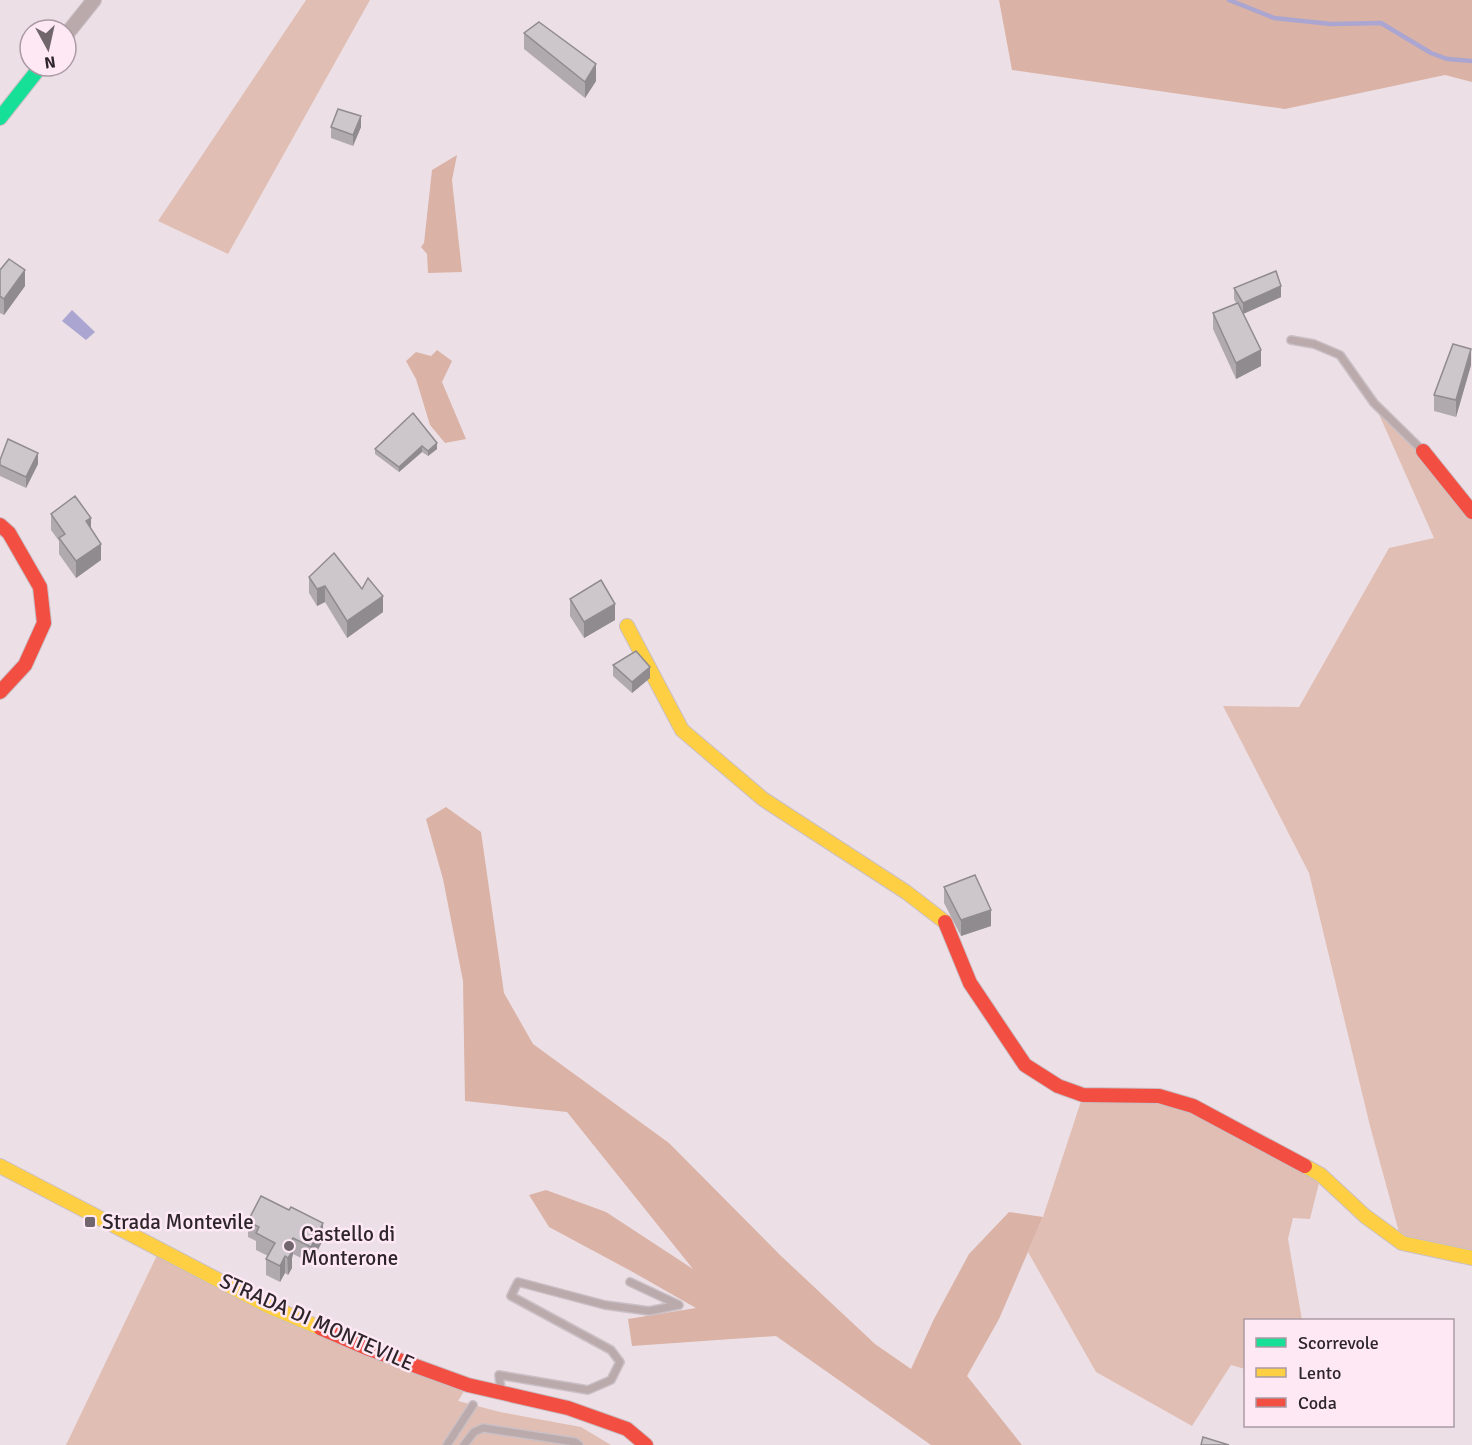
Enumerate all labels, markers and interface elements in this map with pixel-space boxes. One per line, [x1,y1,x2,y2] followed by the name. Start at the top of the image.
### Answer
[18,18,78,78] north arrow
[43,51,57,73] text: N
[102,1209,254,1235] place label: Strada Montevile
[83,1215,97,1229] marker: Strada Montevile
[301,1221,398,1271] place label: Castello di Monterone
[282,1239,296,1253] marker: Castello di Monterone
[216,1267,418,1377] street label: STRADA DI MONTEVILE
[1244,1319,1454,1427] legend
[1298,1332,1379,1354] text: Scorrevole
[1298,1362,1341,1384] text: Lento
[1298,1392,1337,1414] text: Coda

